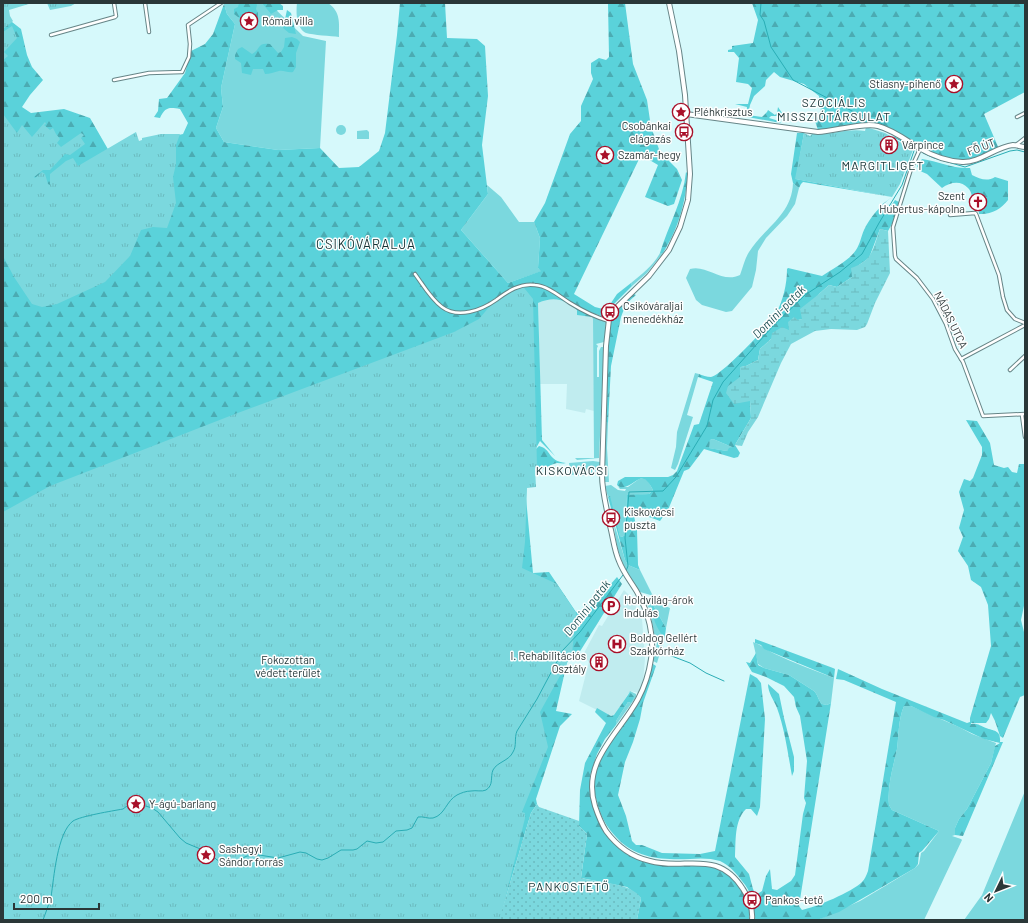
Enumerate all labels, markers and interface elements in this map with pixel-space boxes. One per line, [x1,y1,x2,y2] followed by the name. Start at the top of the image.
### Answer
[239,11,259,31] place icon: Római villa
[262,14,313,27] place label: Római villa
[944,74,964,94] place icon: Stiasny-pihenő
[869,77,941,90] place label: Stiasny-pihenő
[777,95,891,123] district label: SZOCIÁLIS MISSZIÓTÁRSULAT
[671,102,691,122] place icon: Pléhkrisztus
[694,105,753,118] place label: Pléhkrisztus
[622,119,671,145] place label: Csobánkai elágazás
[674,122,694,142] bus stop icon: Csobánkai elágazás
[879,135,899,155] building icon: Várpince
[965,135,997,158] street label: FŐ ÚT
[902,138,944,151] place label: Várpince
[595,145,615,165] place icon: Szamár-hegy
[618,148,681,161] place label: Szamár-hegy
[842,158,924,172] district label: MARGITLIGET
[879,189,965,215] place label: Szent Hubertus-kápolna
[968,192,988,212] church icon: Szent Hubertus-kápolna
[316,236,416,252] district label: CSIKÓVÁRALJA
[749,282,808,341] water label: Domini-patak
[932,289,971,351] street label: NÁDAS UTCA
[623,299,684,325] place label: Csikóváraljai menedékház
[600,302,620,322] bus stop icon: Csikóváraljai menedékház
[536,463,608,477] district label: KISKOVÁCSI
[624,505,675,531] place label: Kiskovácsi puszta
[601,508,621,528] bus stop icon: Kiskovácsi puszta
[560,577,612,638] water label: Domini patak
[624,593,694,619] place label: Holdvilág-árok indulás
[601,596,621,616] parking icon: Holdvilág-árok indulás
[630,631,697,657] place label: Boldog Gellért Szakkórház
[607,634,627,654] hospital icon: Boldog Gellért Szakkórház
[510,649,586,675] place label: I. Rehabilitációs Osztály
[589,652,609,672] building icon: I. Rehabilitációs Osztály
[256,653,320,679] park label: Fokozottan védett terület
[126,794,146,814] place icon: Y-ágú-barlang
[149,797,216,810] place label: Y-ágú-barlang
[219,842,283,868] place label: Sashegyi Sándor forrás
[196,845,216,865] place icon: Sashegyi Sándor forrás
[976,871,1016,911] north arrow
[528,879,610,893] district label: PANKOSTETŐ
[14,885,99,911] scale bar
[742,890,762,910] bus stop icon: Pankos-tető
[20,891,52,905] text: 200 m
[981,891,996,905] text: N
[765,893,823,906] place label: Pankos-tető

